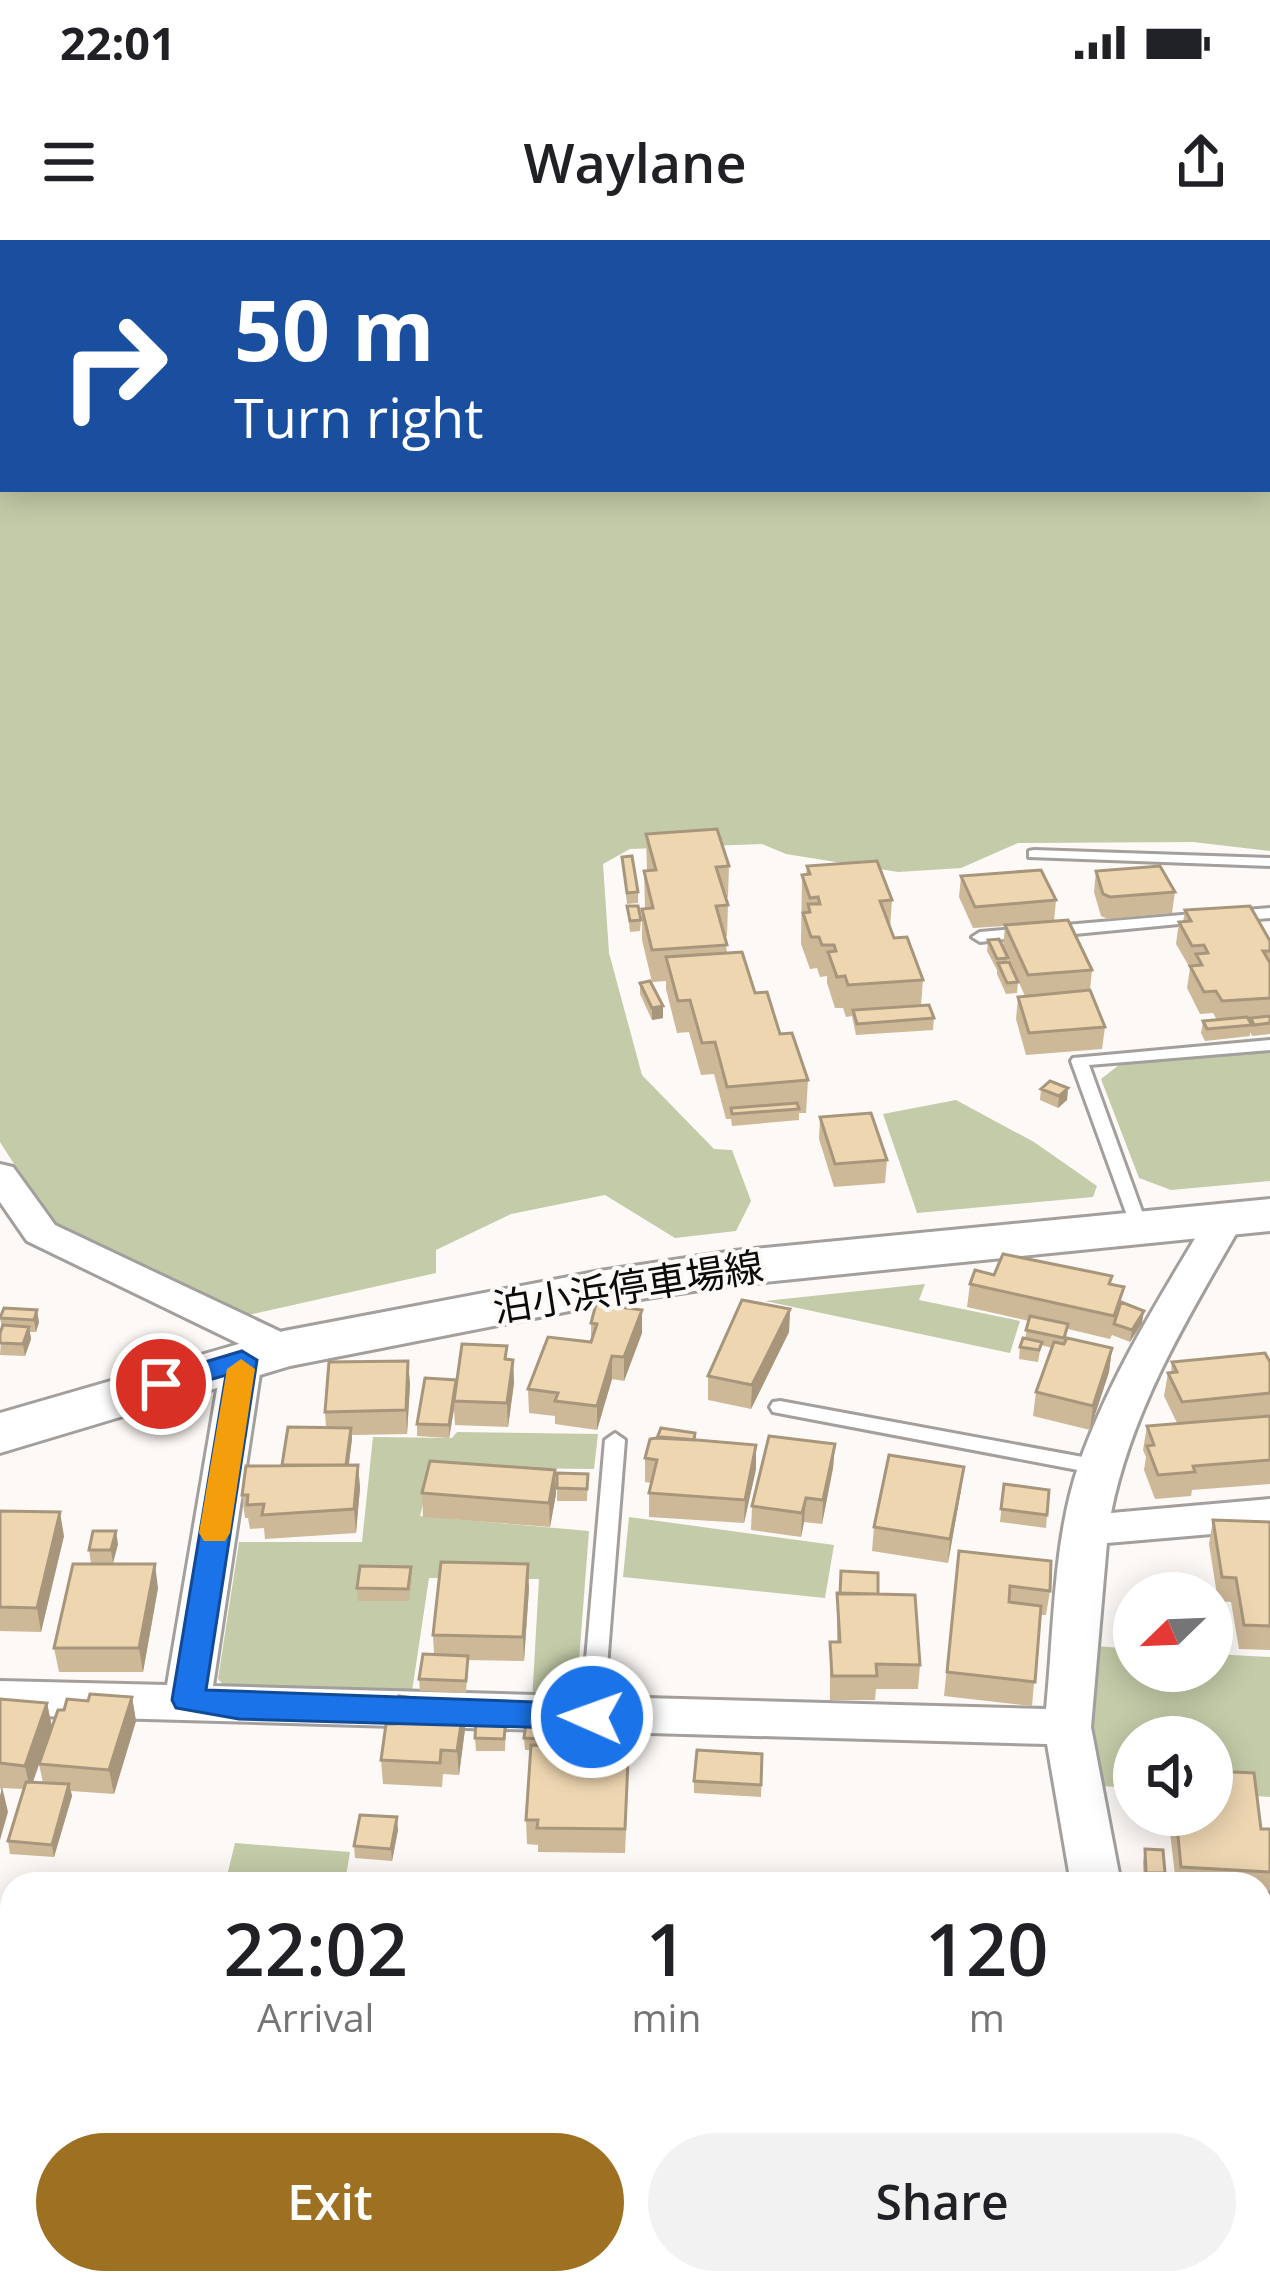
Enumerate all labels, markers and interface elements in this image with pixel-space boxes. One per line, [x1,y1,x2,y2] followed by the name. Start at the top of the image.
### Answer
[60,12,176,73] text: 22:01
[523,125,747,199] text: Waylane
[36,129,102,195] icon: menu
[1168,129,1234,195] icon: share
[234,271,434,386] text: 50 m
[36,288,192,444] icon: right
[234,380,483,454] text: Turn right
[489,1238,767,1333] street label: 泊小浜停車場線
[110,1333,212,1435] pin
[128,1351,194,1417] icon: arrive
[1113,1572,1233,1692] north arrow
[1113,1572,1233,1836] map controls
[529,1654,655,1780] position arrow
[1113,1716,1233,1836] button: sound
[224,1899,408,1997] text: 22:02
[646,1899,687,1997] text: 1
[925,1899,1048,1997] text: 120
[257,1990,374,2043] text: Arrival
[632,1990,701,2043] text: min
[969,1990,1005,2043] text: m
[36,2133,624,2271] button: Exit
[648,2133,1236,2271] button: Share

